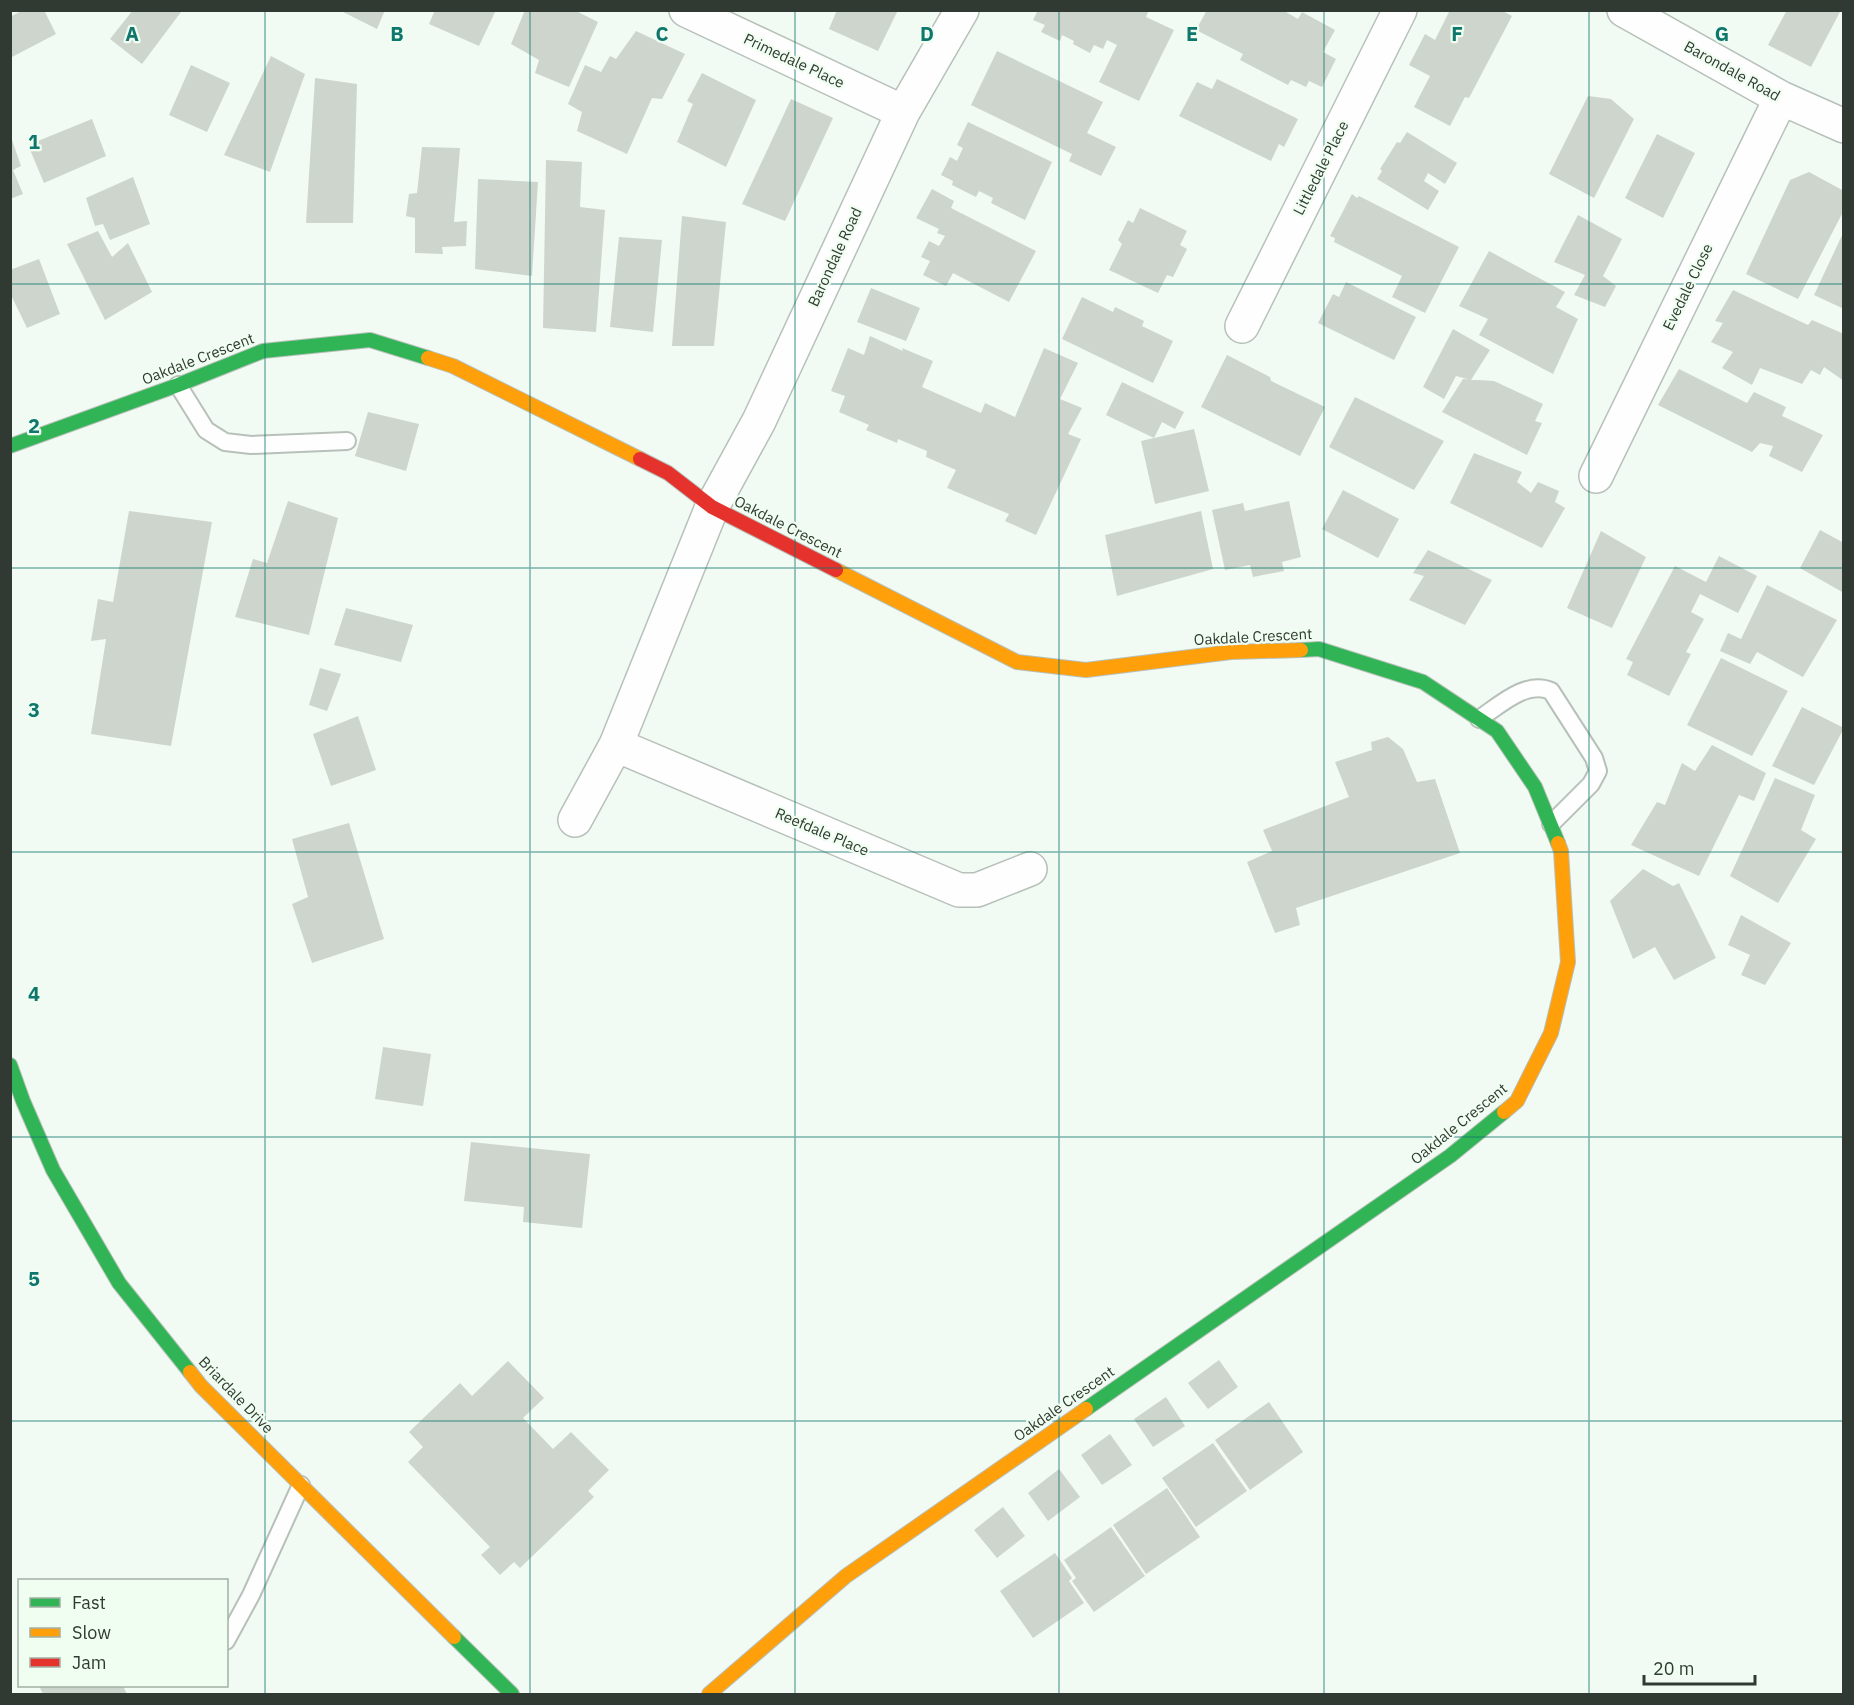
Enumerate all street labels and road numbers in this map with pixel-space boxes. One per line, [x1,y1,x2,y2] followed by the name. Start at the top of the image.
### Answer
[741,29,848,92] street label: Primedale Place
[1681,36,1784,105] street label: Barondale Road
[1289,117,1352,218] street label: Littledale Place
[803,204,866,309] street label: Barondale Road
[1658,240,1717,333] street label: Evedale Close
[139,328,257,389] street label: Oakdale Crescent
[731,491,845,562] street label: Oakdale Crescent
[1193,624,1313,649] street label: Oakdale Crescent
[772,803,872,860] street label: Reefdale Place
[1407,1079,1511,1168] street label: Oakdale Crescent
[195,1352,278,1437] street label: Briardale Drive
[1010,1362,1118,1445] street label: Oakdale Crescent

